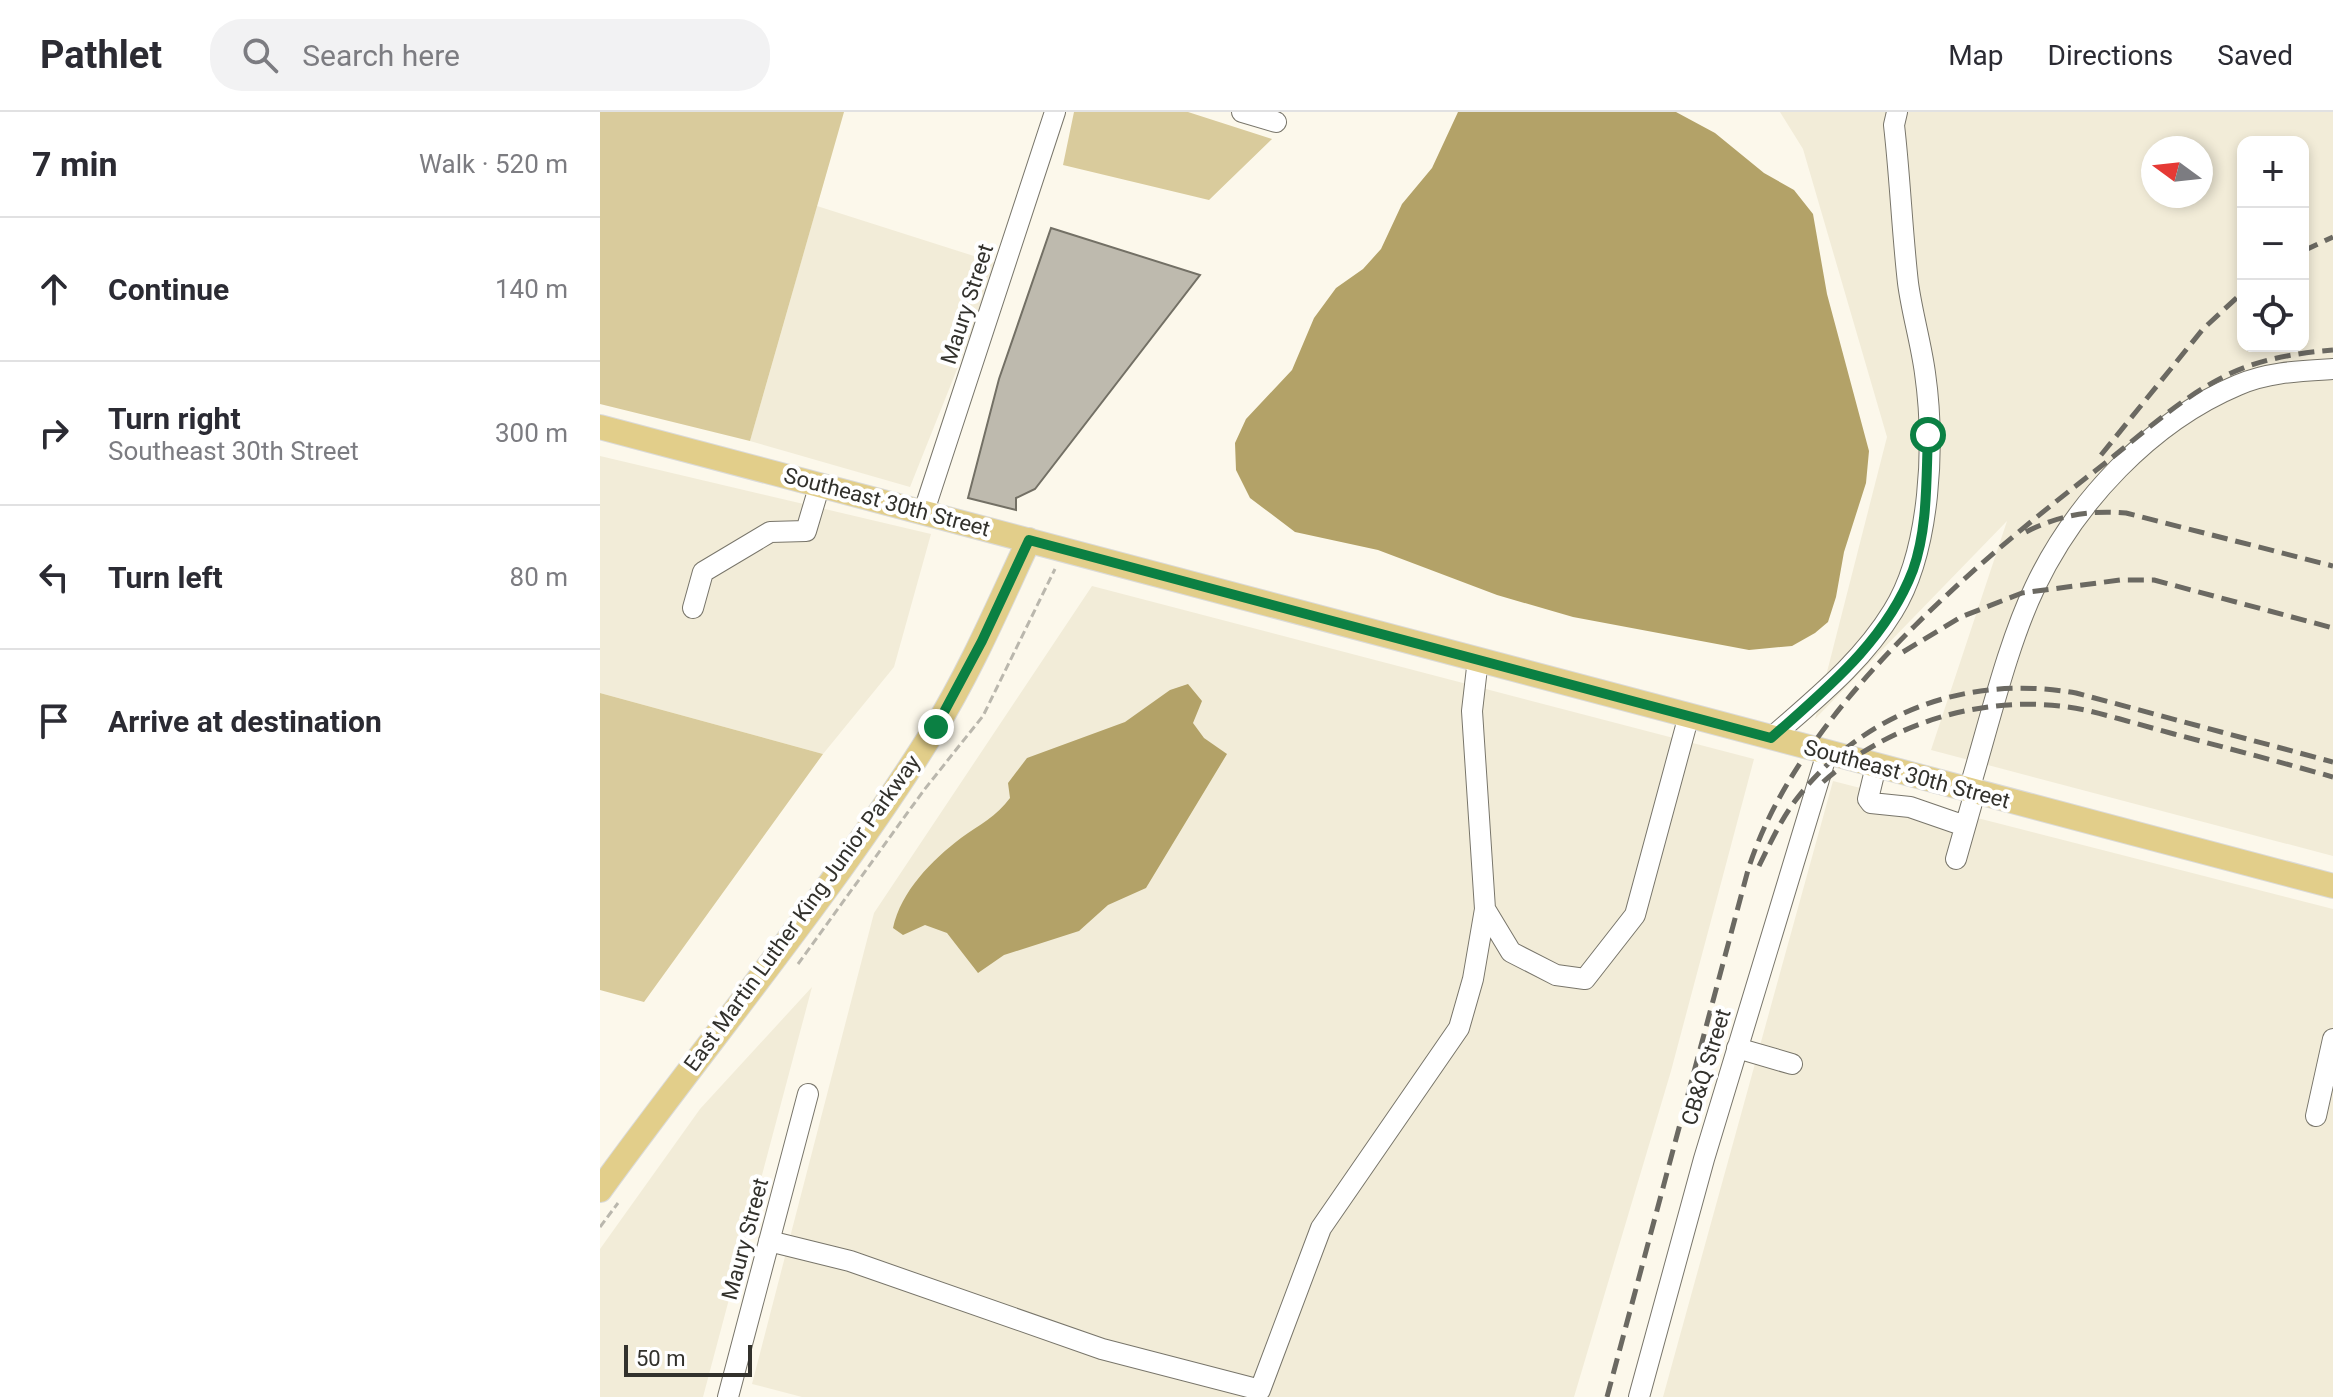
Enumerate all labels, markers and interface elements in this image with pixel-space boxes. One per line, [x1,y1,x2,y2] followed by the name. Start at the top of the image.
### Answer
[210,19,770,91] search box
[40,33,162,77] text: Pathlet
[238,33,282,77] icon: search
[302,38,460,73] text: Search here
[1948,39,2004,72] text: Map
[2048,39,2173,72] text: Directions
[2217,39,2293,72] text: Saved
[2141,136,2213,208] north arrow
[2237,136,2309,352] map controls
[2237,136,2309,208] button: +
[32,144,117,184] text: 7 min
[419,149,568,179] text: Walk · 520 m
[2237,208,2309,280] button: −
[936,241,998,367] street label: Maury Street
[32,267,76,311] icon: ahead
[108,272,229,307] text: Continue
[495,274,568,304] text: 140 m
[2237,280,2309,352] button: locate
[108,401,241,436] text: Turn right
[32,411,76,455] icon: right
[1910,417,1946,453] route start
[495,418,568,448] text: 300 m
[108,436,359,466] text: Southeast 30th Street
[781,462,993,542] street label: Southeast 30th Street
[32,555,76,599] icon: left
[108,560,223,595] text: Turn left
[510,562,568,592] text: 80 m
[32,699,76,743] icon: arrive
[108,704,382,739] text: Arrive at destination
[918,709,954,745] route end
[1801,734,2013,814] street label: Southeast 30th Street
[679,750,925,1076] street label: East Martin Luther King Junior Parkway
[1676,1006,1736,1128] street label: CB&Q Street
[717,1175,773,1303] street label: Maury Street
[624,1341,752,1377] scale bar
[636,1346,685,1371] text: 50 m

